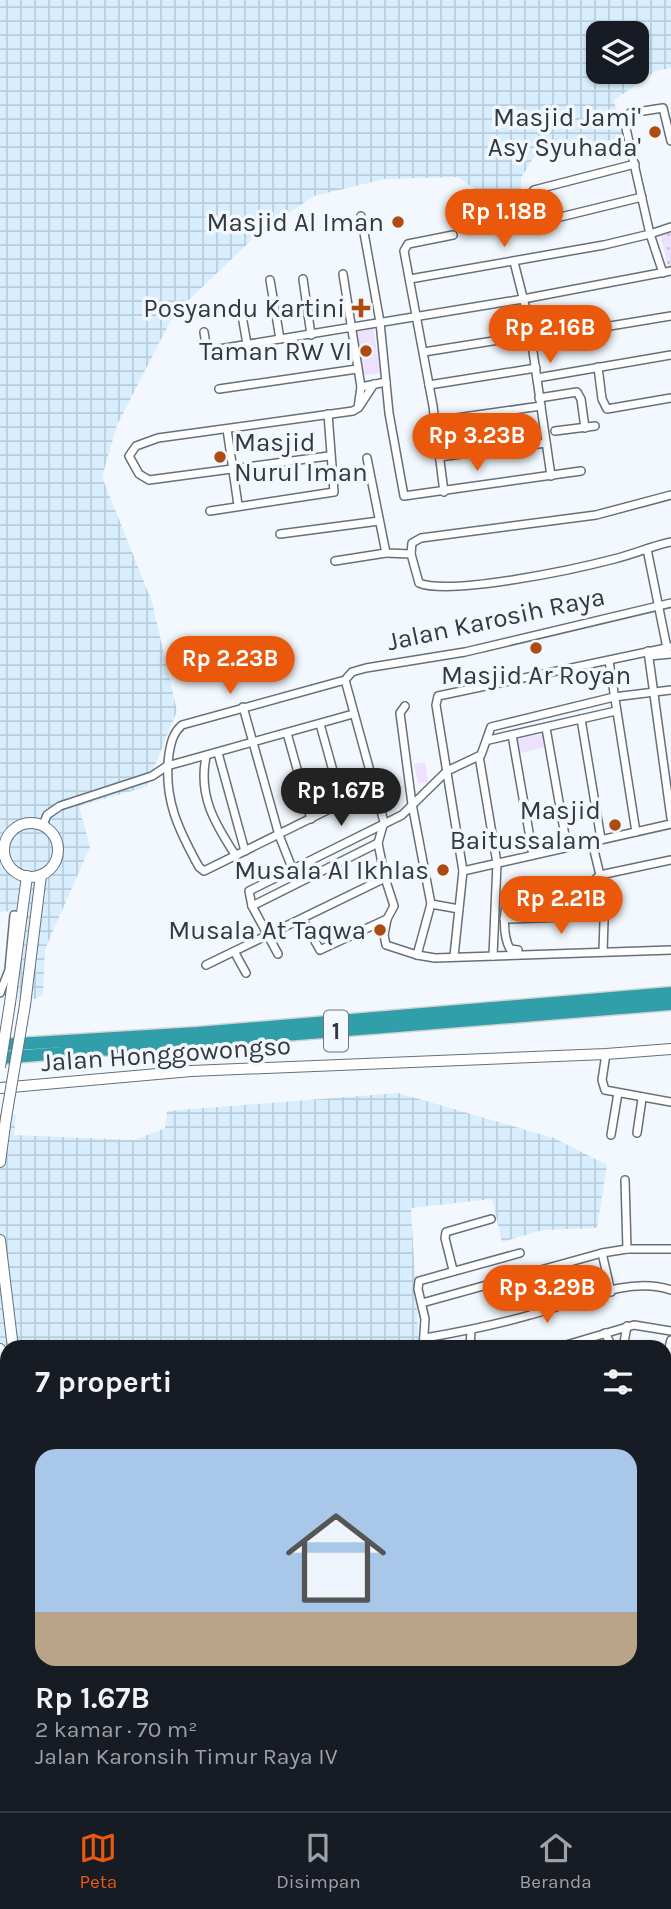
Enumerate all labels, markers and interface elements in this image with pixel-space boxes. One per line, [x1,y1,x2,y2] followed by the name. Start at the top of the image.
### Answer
[586,21,649,84] map controls
[586,21,649,84] button: layers
[488,102,641,163] place label: Masjid Jami' Asy Syuhada'
[647,124,663,140] marker: Masjid Jami' Asy Syuhada'
[432,190,576,249] pin: Rp 1.18B
[461,198,547,225] text: Rp 1.18B
[207,207,384,238] place label: Masjid Al Iman
[390,214,406,230] marker: Masjid Al Iman
[143,293,345,324] place label: Posyandu Kartini
[351,298,371,318] marker: Posyandu Kartini
[478,306,622,365] pin: Rp 2.16B
[505,314,595,341] text: Rp 2.16B
[199,336,352,367] place label: Taman RW VI
[358,343,374,359] marker: Taman RW VI
[405,414,549,473] pin: Rp 3.23B
[428,422,526,449] text: Rp 3.23B
[234,427,368,488] place label: Masjid Nurul Iman
[212,449,228,465] marker: Masjid Nurul Iman
[384,581,608,657] street label: Jalan Karosih Raya
[158,636,302,696] pin: Rp 2.23B
[528,640,544,656] marker: Masjid Ar Royan
[182,645,278,672] text: Rp 2.23B
[441,660,631,691] place label: Masjid Ar Royan
[269,768,413,828] pin: Rp 1.67B
[297,777,385,804] text: Rp 1.67B
[450,795,601,856] place label: Masjid Baitussalam
[607,817,623,833] marker: Masjid Baitussalam
[234,855,429,886] place label: Musala Al Ikhlas
[435,862,451,878] marker: Musala Al Ikhlas
[489,876,633,936] pin: Rp 2.21B
[516,885,606,912] text: Rp 2.21B
[168,915,366,946] place label: Musala At Taqwa
[372,922,388,938] marker: Musala At Taqwa
[324,1010,348,1051] road number: 1
[40,1030,292,1078] street label: Jalan Honggowongso
[475,1266,619,1325] pin: Rp 3.29B
[499,1274,595,1301] text: Rp 3.29B
[599,1363,637,1401] icon: filters
[35,1364,172,1400] text: 7 properti
[273,1495,399,1621] icon: home
[35,1680,150,1716] text: Rp 1.67B
[35,1716,198,1743] text: 2 kamar · 70 m²
[35,1743,338,1770] text: Jalan Karonsih Timur Raya IV
[79,1829,117,1893] tab: Peta
[276,1829,361,1893] tab: Disimpan
[520,1829,592,1893] tab: Beranda

